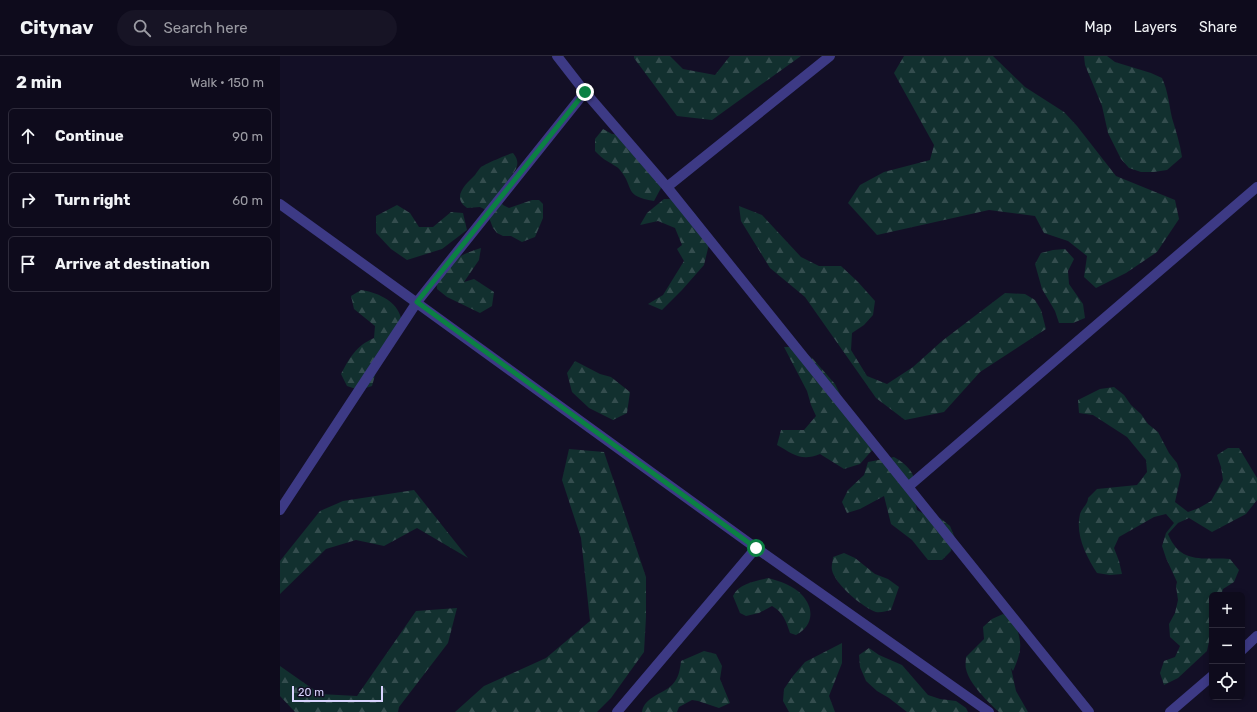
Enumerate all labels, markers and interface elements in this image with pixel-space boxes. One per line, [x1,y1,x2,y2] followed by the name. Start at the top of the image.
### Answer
[117,10,397,46] search box
[20,16,93,39] text: Citynav
[131,17,153,39] icon: search
[163,19,248,37] text: Search here
[1085,19,1112,36] text: Map
[1134,19,1177,36] text: Layers
[1199,19,1237,36] text: Share
[16,72,62,92] text: 2 min
[190,75,264,90] text: Walk · 150 m
[576,83,594,101] route end
[17,125,39,147] icon: ahead
[55,127,124,145] text: Continue
[232,129,263,144] text: 90 m
[17,189,39,211] icon: right
[55,191,130,209] text: Turn right
[232,193,263,208] text: 60 m
[17,253,39,275] icon: arrive
[55,255,210,273] text: Arrive at destination
[747,539,765,557] route start
[1209,592,1245,700] map controls
[1209,592,1245,628] button: +
[1209,628,1245,664] button: −
[1209,664,1245,700] button: locate
[292,684,383,703] scale bar
[298,686,324,699] text: 20 m

